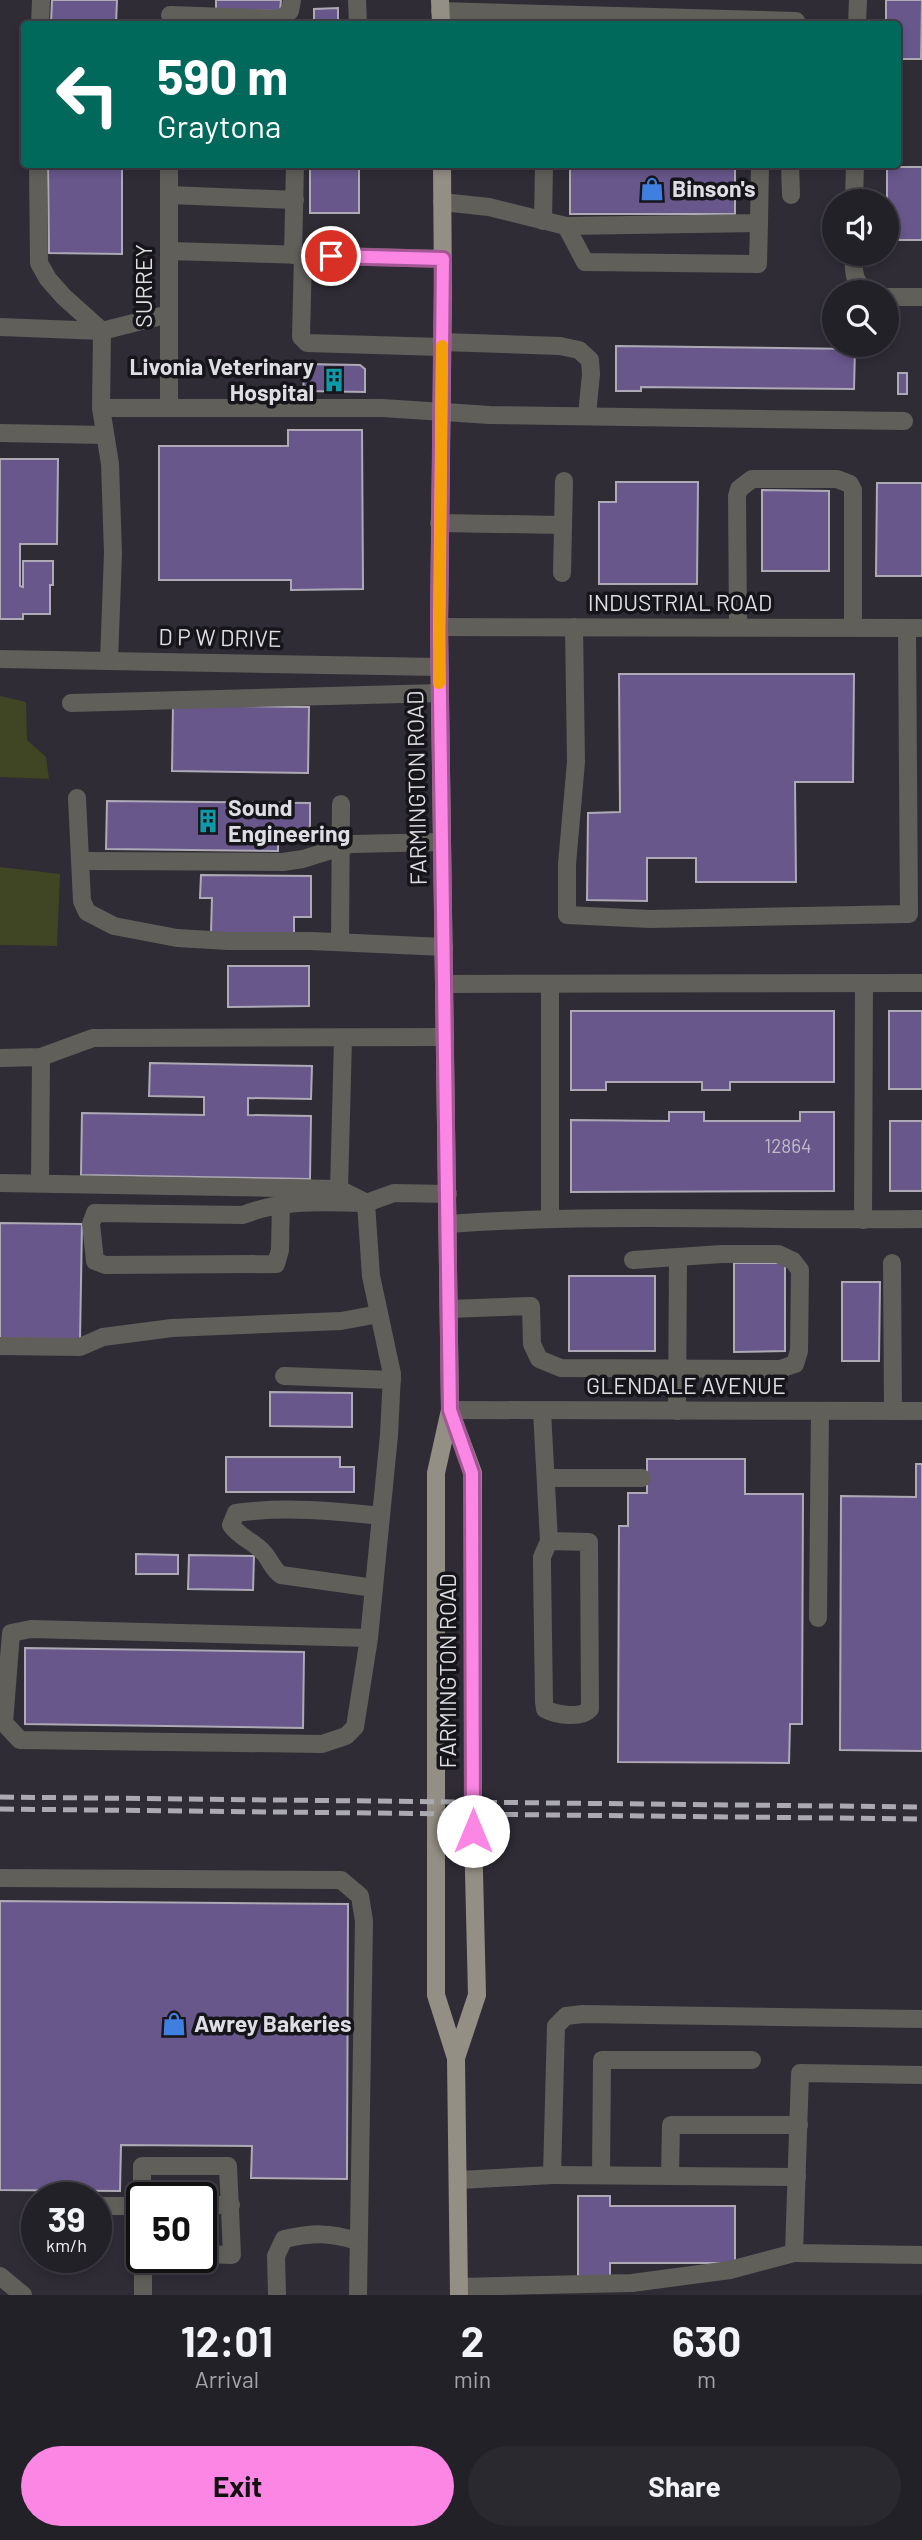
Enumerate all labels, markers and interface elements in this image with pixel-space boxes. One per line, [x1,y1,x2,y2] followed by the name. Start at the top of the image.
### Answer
[157,46,288,105] text: 590 m
[42,49,133,140] icon: left
[157,106,281,144] text: Graytona
[672,174,756,202] place label: Binson's
[638,175,666,203] shop icon: Binson's
[822,189,899,357] map controls
[822,189,899,266] button: sound
[301,226,361,286] pin
[312,237,350,275] icon: arrive
[129,244,157,328] street label: SURREY
[822,280,899,357] button: search
[129,352,314,406] place label: Livonia Veterinary Hospital
[320,366,348,394] building icon: Livonia Veterinary Hospital
[588,588,772,616] street label: INDUSTRIAL ROAD
[158,622,282,652] street label: D P W DRIVE
[400,690,432,886] street label: FARMINGTON ROAD
[228,793,350,847] place label: Sound Engineering
[194,807,222,835] building icon: Sound Engineering
[765,1134,812,1157] house number: 12864
[586,1371,786,1399] street label: GLENDALE AVENUE
[433,1574,461,1768] street label: FARMINGTON ROAD
[436,1794,510,1868] position arrow
[194,2009,352,2037] place label: Awrey Bakeries
[160,2010,188,2038] shop icon: Awrey Bakeries
[126,2182,217,2273] speed limit sign: 50
[48,2197,85,2239] text: 39
[46,2234,87,2256] text: km/h
[181,2315,273,2365] text: 12:01
[461,2315,484,2365] text: 2
[672,2315,741,2365] text: 630
[195,2365,259,2393] text: Arrival
[454,2365,491,2393] text: min
[697,2365,716,2393] text: m
[21,2446,454,2526] button: Exit
[468,2446,901,2526] button: Share

